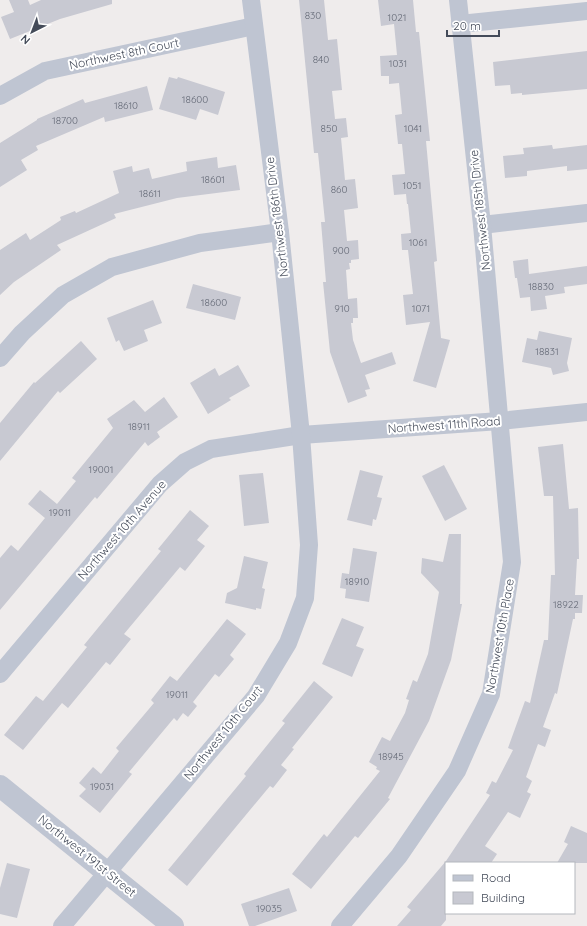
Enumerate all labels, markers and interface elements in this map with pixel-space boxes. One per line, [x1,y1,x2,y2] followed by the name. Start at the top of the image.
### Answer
[305,9,321,22] house number: 830
[388,11,406,24] house number: 1021
[12,12,52,52] north arrow
[447,12,499,38] scale bar
[453,18,481,33] text: 20 m
[18,32,33,47] text: N
[68,35,180,72] street label: Northwest 8th Court
[313,53,329,66] house number: 840
[389,57,407,70] house number: 1031
[182,93,208,106] house number: 18600
[114,99,138,112] house number: 18610
[52,114,78,127] house number: 18700
[321,122,337,135] house number: 850
[404,122,422,135] house number: 1041
[466,149,493,271] street label: Northwest 185th Drive
[262,156,291,278] street label: Northwest 186th Drive
[201,173,225,186] house number: 18601
[403,179,421,192] house number: 1051
[331,183,347,196] house number: 860
[139,187,161,200] house number: 18611
[409,236,427,249] house number: 1061
[332,244,350,257] house number: 900
[528,280,554,293] house number: 18830
[201,296,227,309] house number: 18600
[334,302,350,315] house number: 910
[412,302,430,315] house number: 1071
[535,345,559,358] house number: 18831
[387,413,501,436] street label: Northwest 11th Road
[128,420,150,433] house number: 18911
[89,463,113,476] house number: 19001
[74,477,169,583] street label: Northwest 10th Avenue
[49,506,71,519] house number: 19011
[345,575,369,588] house number: 18910
[482,577,517,694] street label: Northwest 10th Place
[553,598,579,611] house number: 18922
[180,683,265,783] street label: Northwest 10th Court
[166,688,188,701] house number: 19011
[378,750,404,763] house number: 18945
[90,780,114,793] house number: 19031
[35,811,139,900] street label: Northwest 191st Street
[445,862,575,914] legend
[481,870,511,885] text: Road
[481,890,525,905] text: Building
[256,902,282,915] house number: 19035

